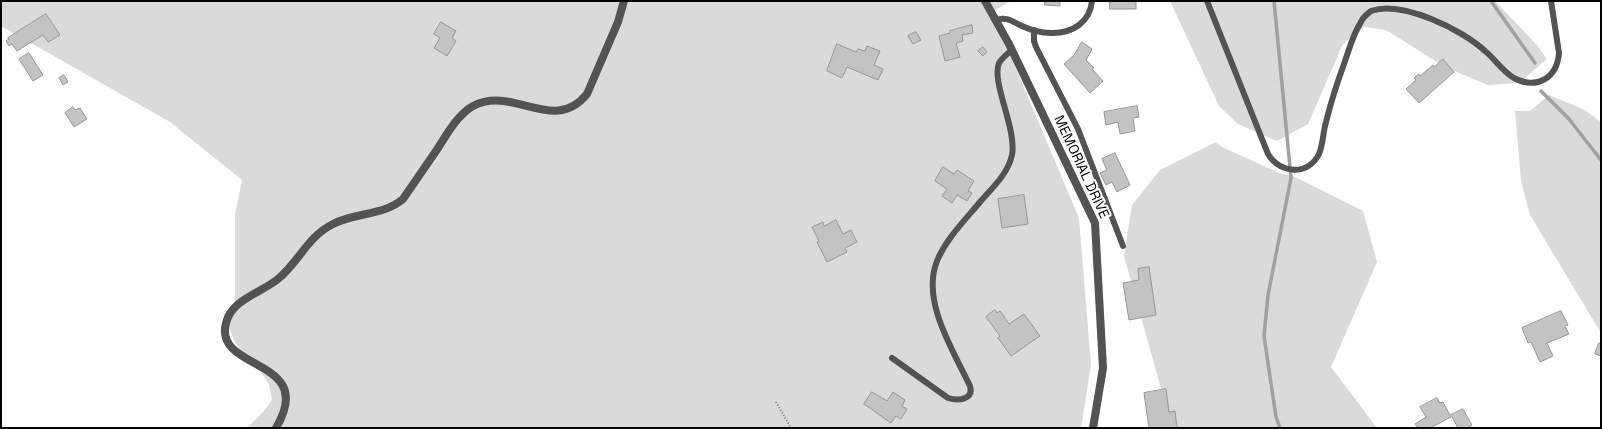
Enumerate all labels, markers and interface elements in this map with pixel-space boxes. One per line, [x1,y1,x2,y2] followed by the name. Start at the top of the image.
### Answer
[1050,113,1112,221] street label: MEMORIAL DRIVE

